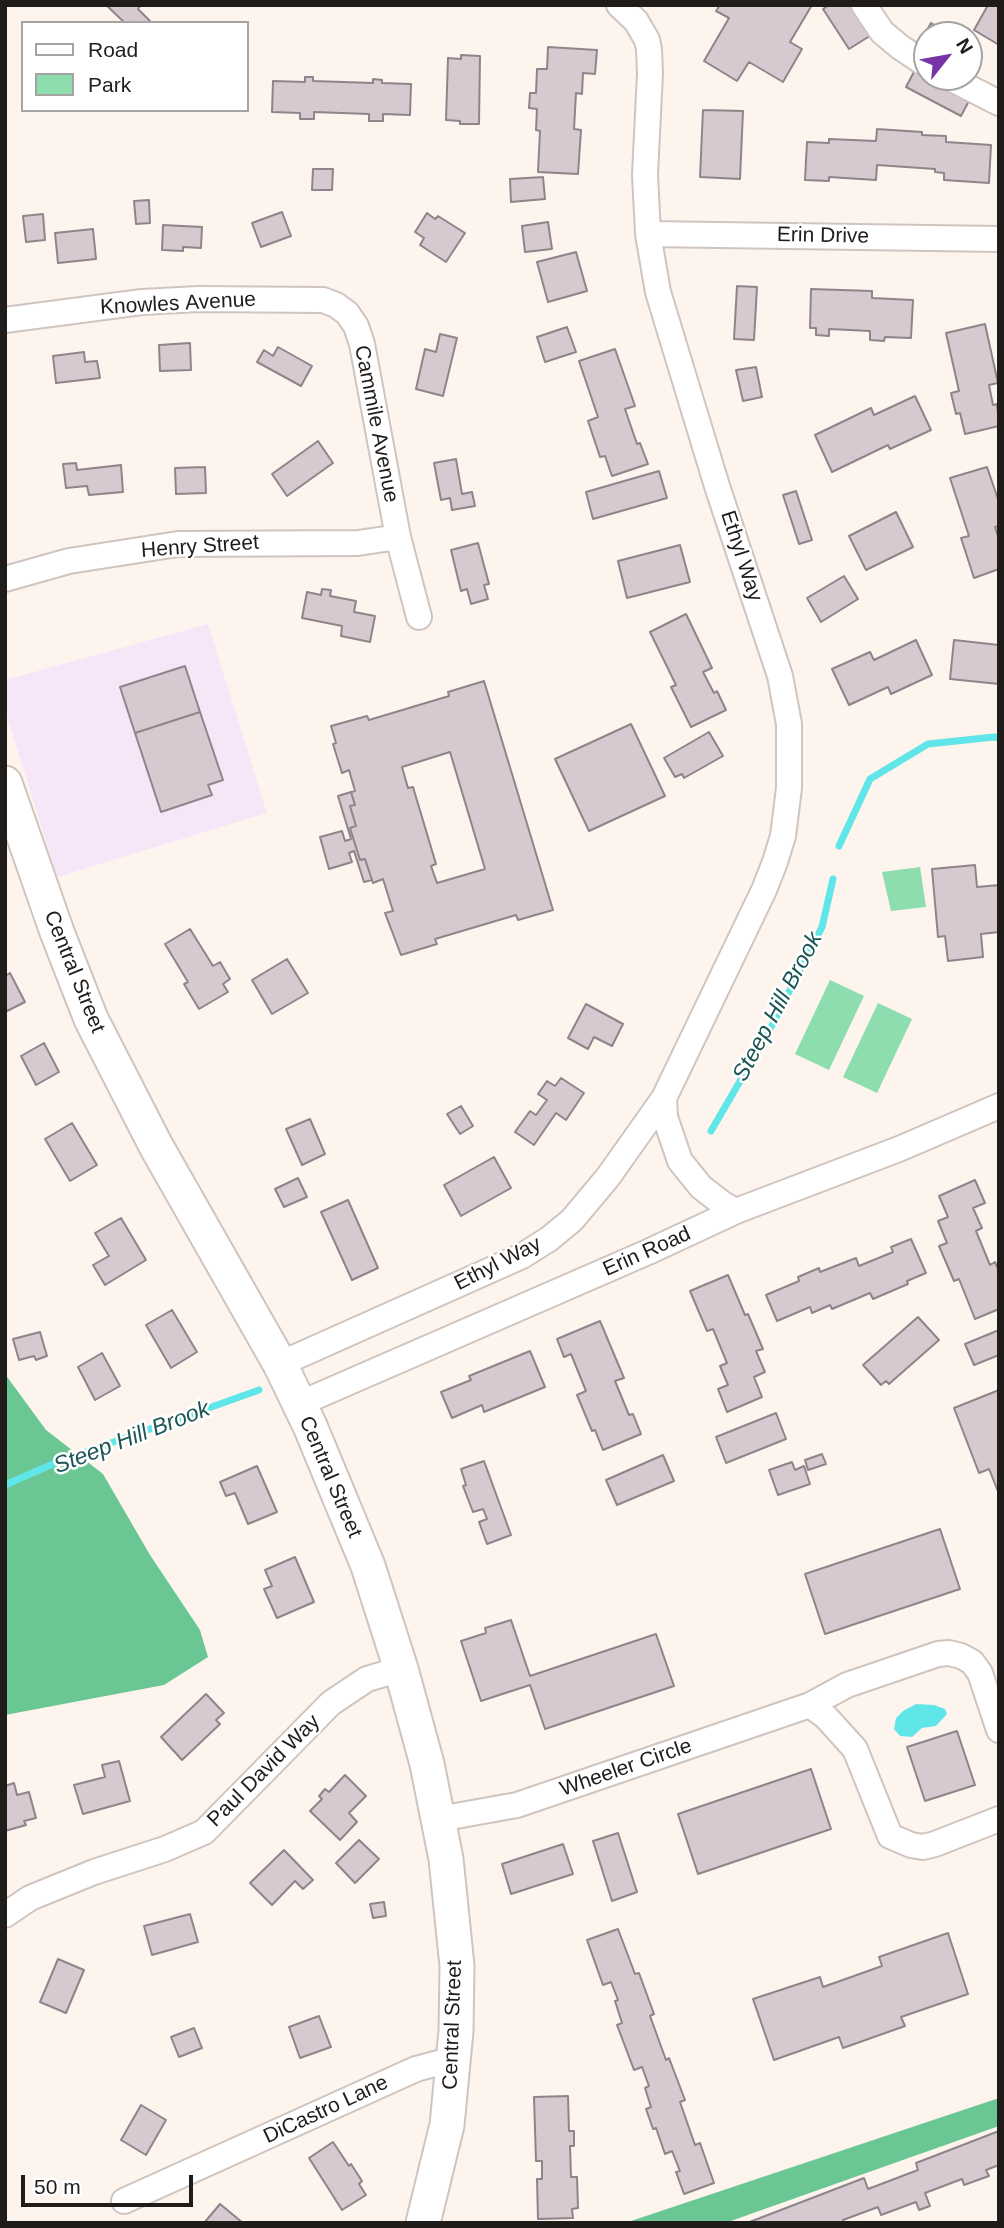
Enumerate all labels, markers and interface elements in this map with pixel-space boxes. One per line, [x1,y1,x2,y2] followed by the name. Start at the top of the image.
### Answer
[21,21,248,112] legend
[913,21,983,91] north arrow
[952,35,977,57] text: N
[88,38,138,61] text: Road
[88,73,131,96] text: Park
[777,223,869,249] street label: Erin Drive
[99,287,257,321] street label: Knowles Avenue
[348,343,404,505] street label: Cammile Avenue
[715,508,767,604] street label: Ethyl Way
[140,530,260,564] street label: Henry Street
[38,907,110,1037] street label: Central Street
[727,928,829,1086] water label: Steep Hill Brook
[599,1221,695,1283] street label: Erin Road
[451,1231,545,1297] street label: Ethyl Way
[50,1396,214,1480] water label: Steep Hill Brook
[293,1412,367,1542] street label: Central Street
[203,1710,325,1832] street label: Paul David Way
[557,1734,695,1802] street label: Wheeler Circle
[438,1960,468,2090] street label: Central Street
[260,2070,392,2150] street label: DiCastro Lane
[24,2162,196,2206] scale bar
[34,2175,81,2198] text: 50 m

